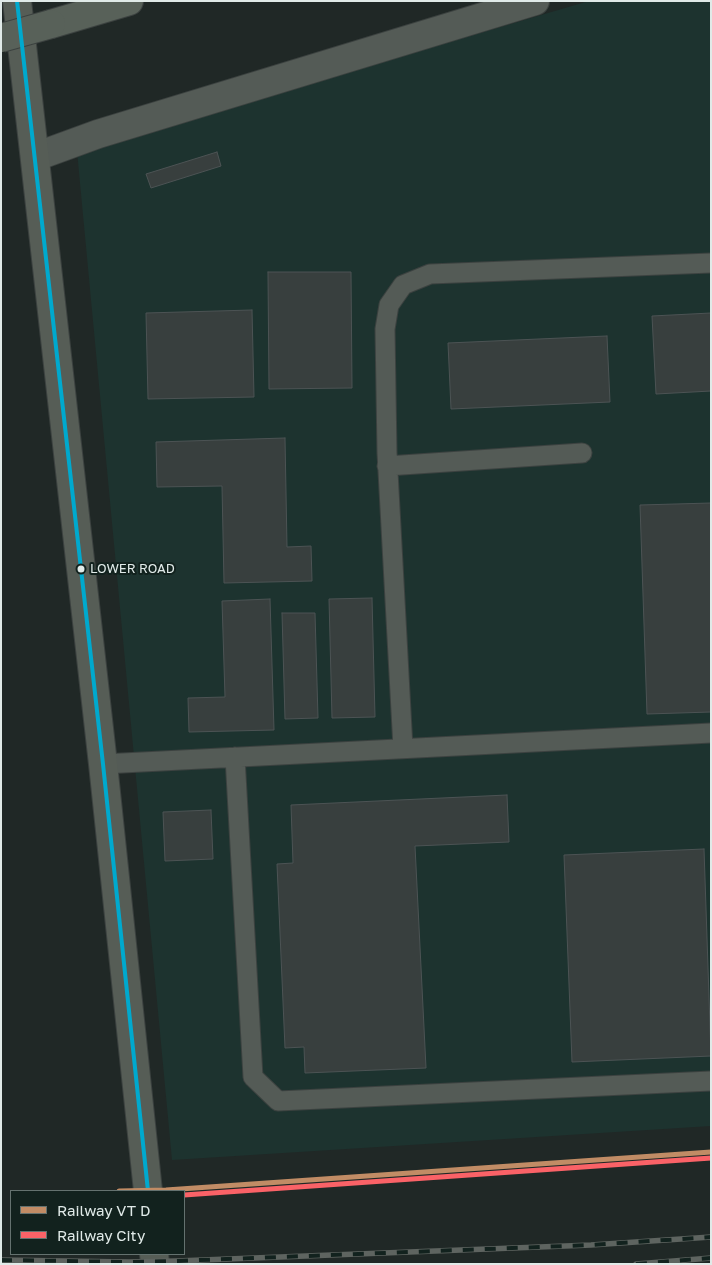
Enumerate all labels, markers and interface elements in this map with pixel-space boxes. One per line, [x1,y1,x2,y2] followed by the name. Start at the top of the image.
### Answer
[90,561,175,577] place label: LOWER ROAD
[76,564,86,574] marker: LOWER ROAD
[10,1190,185,1255] legend
[57,1201,150,1219] text: Railway VT D
[57,1226,145,1244] text: Railway City

